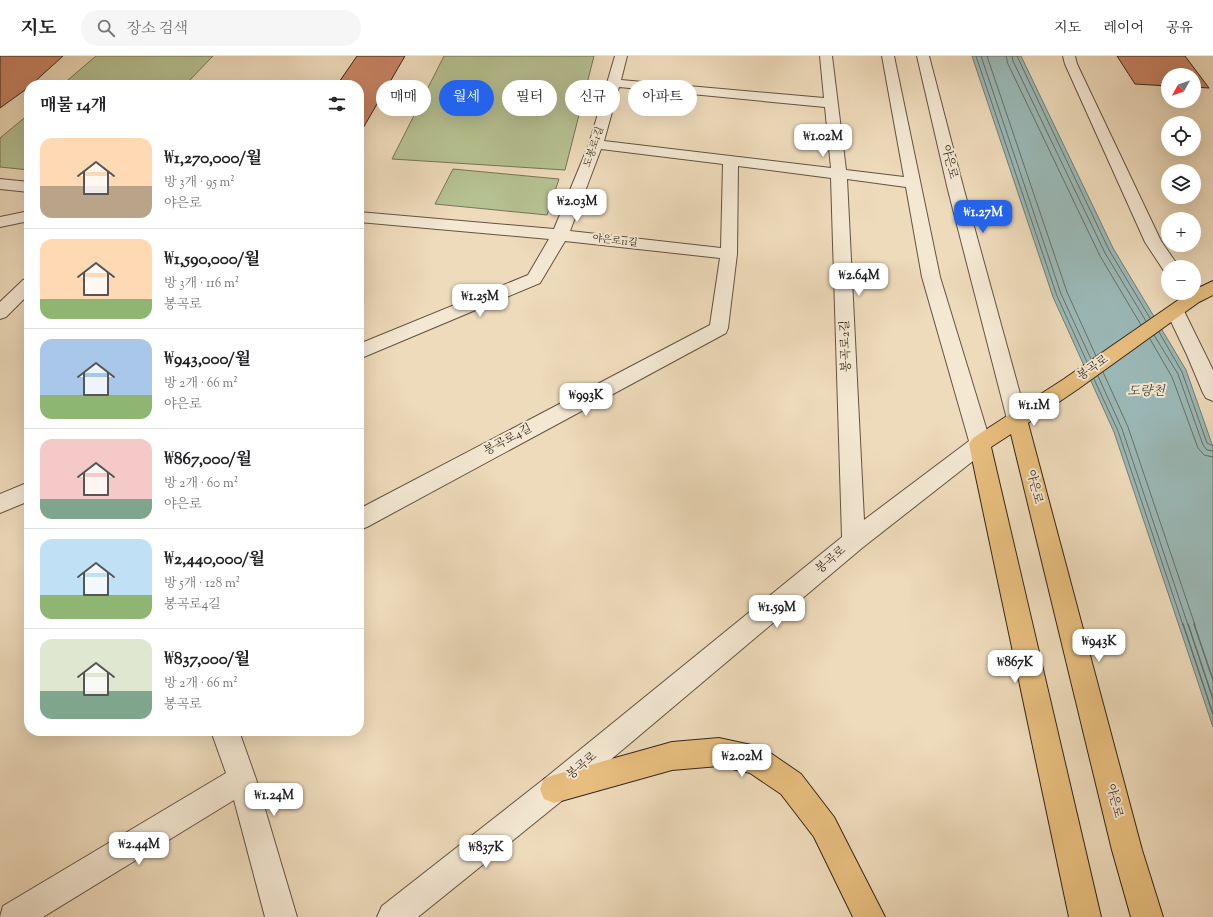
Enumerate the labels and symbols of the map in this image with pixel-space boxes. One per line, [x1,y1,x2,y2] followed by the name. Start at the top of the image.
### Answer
[1161,68,1201,108] north arrow
[790,124,856,158] pin: ₩1.02M
[580,125,608,169] street label: 도봉로1길
[936,143,962,181] street label: 야은로
[544,189,610,223] pin: ₩2.03M
[950,200,1016,234] pin: ₩1.27M
[592,231,638,251] street label: 야은로11길
[826,263,892,297] pin: ₩2.64M
[447,284,513,318] pin: ₩1.25M
[836,320,856,372] street label: 봉곡로2길
[1074,350,1113,385] street label: 봉곡로
[558,383,614,417] pin: ₩993K
[1127,383,1166,401] water label: 도량천
[1006,393,1062,427] pin: ₩1.1M
[481,420,535,460] street label: 봉곡로4길
[1021,468,1047,506] street label: 야은로
[812,542,850,578] street label: 봉곡로
[744,595,810,629] pin: ₩1.59M
[1071,629,1127,663] pin: ₩943K
[987,650,1043,684] pin: ₩867K
[709,744,775,778] pin: ₩2.02M
[563,748,601,784] street label: 봉곡로
[1101,782,1127,820] street label: 야은로
[241,783,307,817] pin: ₩1.24M
[106,832,172,866] pin: ₩2.44M
[458,835,514,869] pin: ₩837K

